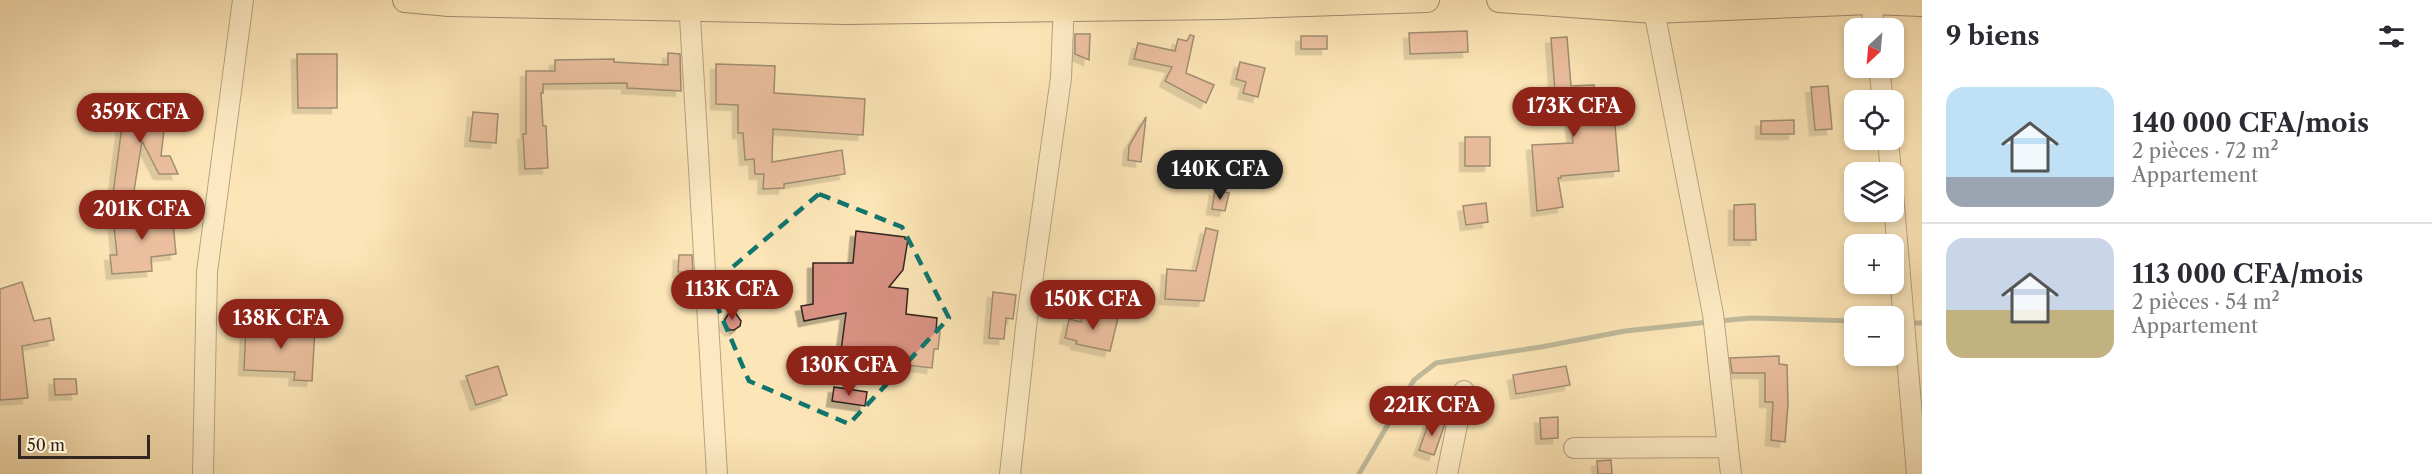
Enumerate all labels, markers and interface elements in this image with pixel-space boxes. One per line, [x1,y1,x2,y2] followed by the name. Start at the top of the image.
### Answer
[1844,18,1904,78] north arrow
[1844,18,1904,366] map controls
[1946,20,2040,52] text: 9 biens
[2375,20,2408,53] icon: filters
[1512,87,1636,138] pin: 173K CFA
[1844,90,1904,150] button: locate
[78,93,202,144] pin: 359K CFA
[1526,94,1622,118] text: 173K CFA
[91,100,189,124] text: 359K CFA
[2132,107,2369,139] text: 140 000 CFA/mois
[1994,111,2066,183] icon: home
[2132,139,2279,163] text: 2 pièces · 72 m²
[1158,150,1282,201] pin: 140K CFA
[1171,157,1269,181] text: 140K CFA
[1844,162,1904,222] button: layers
[2132,163,2258,187] text: Appartement
[80,190,204,241] pin: 201K CFA
[93,197,191,221] text: 201K CFA
[1844,234,1904,294] button: +
[2132,258,2363,290] text: 113 000 CFA/mois
[1994,262,2066,334] icon: home
[670,270,794,321] pin: 113K CFA
[685,277,779,301] text: 113K CFA
[1031,280,1155,331] pin: 150K CFA
[1044,287,1142,311] text: 150K CFA
[2132,290,2280,314] text: 2 pièces · 54 m²
[219,299,343,350] pin: 138K CFA
[232,306,330,330] text: 138K CFA
[1844,306,1904,366] button: −
[2132,314,2258,338] text: Appartement
[787,346,911,397] pin: 130K CFA
[800,353,898,377] text: 130K CFA
[1370,386,1494,437] pin: 221K CFA
[1383,393,1481,417] text: 221K CFA
[18,432,150,460] scale bar
[27,435,65,455] text: 50 m

